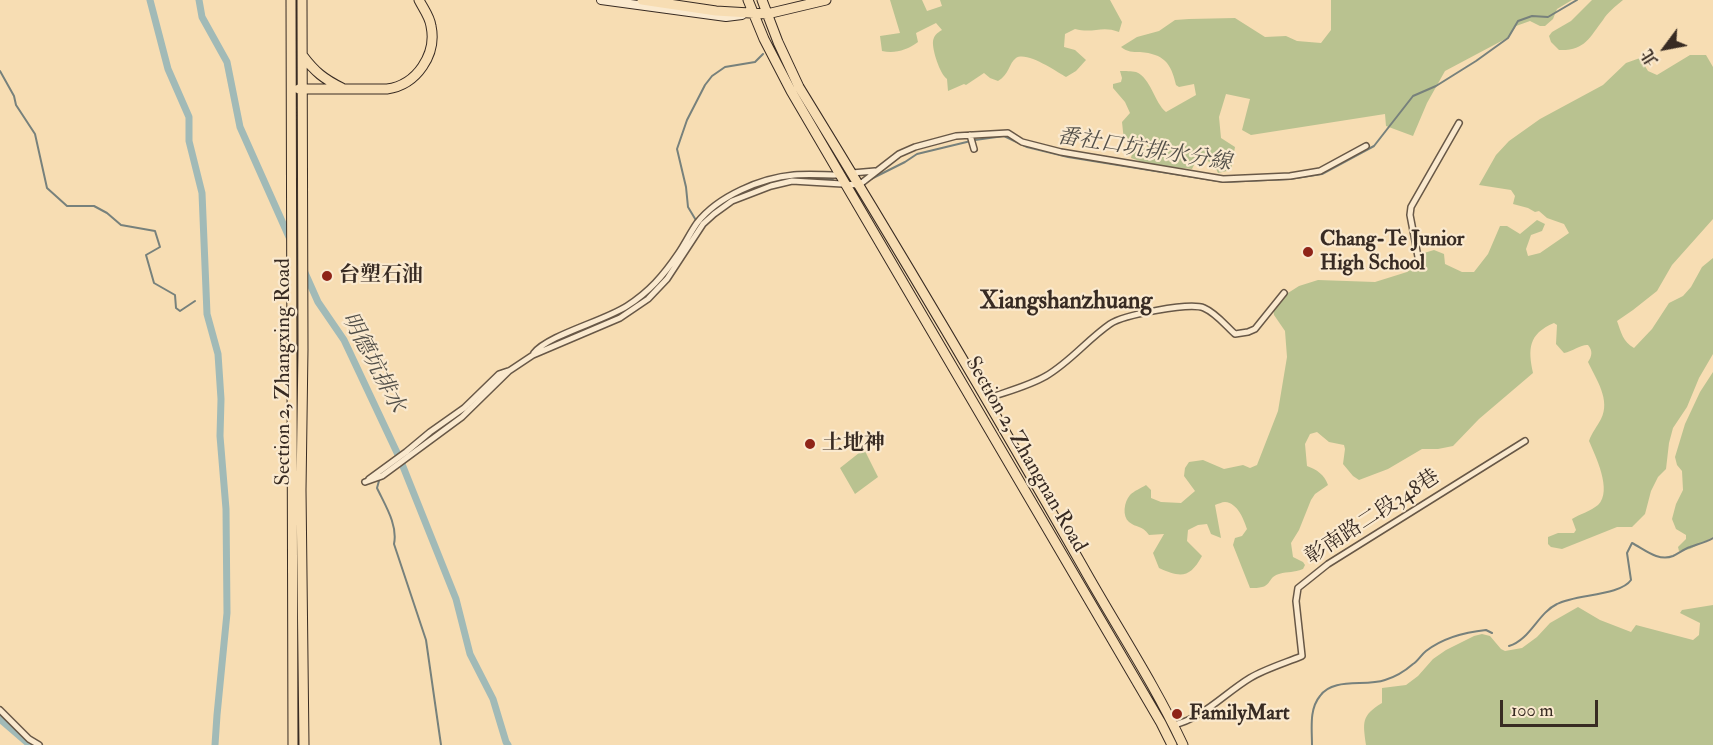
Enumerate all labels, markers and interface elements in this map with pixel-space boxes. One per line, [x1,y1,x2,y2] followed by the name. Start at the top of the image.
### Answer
[1635,18,1695,78] north arrow
[1637,45,1662,70] text: 北
[1055,124,1233,178] water label: 番社口坑排水分線
[1320,227,1464,277] place label: Chang-Te Junior High School
[1301,245,1315,259] marker: Chang-Te Junior High School
[271,258,297,486] street label: Section 2, Zhangxing Road
[339,263,423,289] place label: 台塑石油
[320,269,334,283] marker: 台塑石油
[980,289,1152,317] district label: Xiangshanzhuang
[335,308,409,418] water label: 明德坑排水
[959,353,1091,557] street label: Section 2, Zhangnan Road
[822,431,885,457] place label: 土地神
[803,437,817,451] marker: 土地神
[1301,465,1445,571] street label: 彰南路二段348巷
[1503,688,1600,726] scale bar
[1511,699,1554,722] text: 100 m
[1189,701,1290,727] place label: FamilyMart
[1170,707,1184,721] marker: FamilyMart

